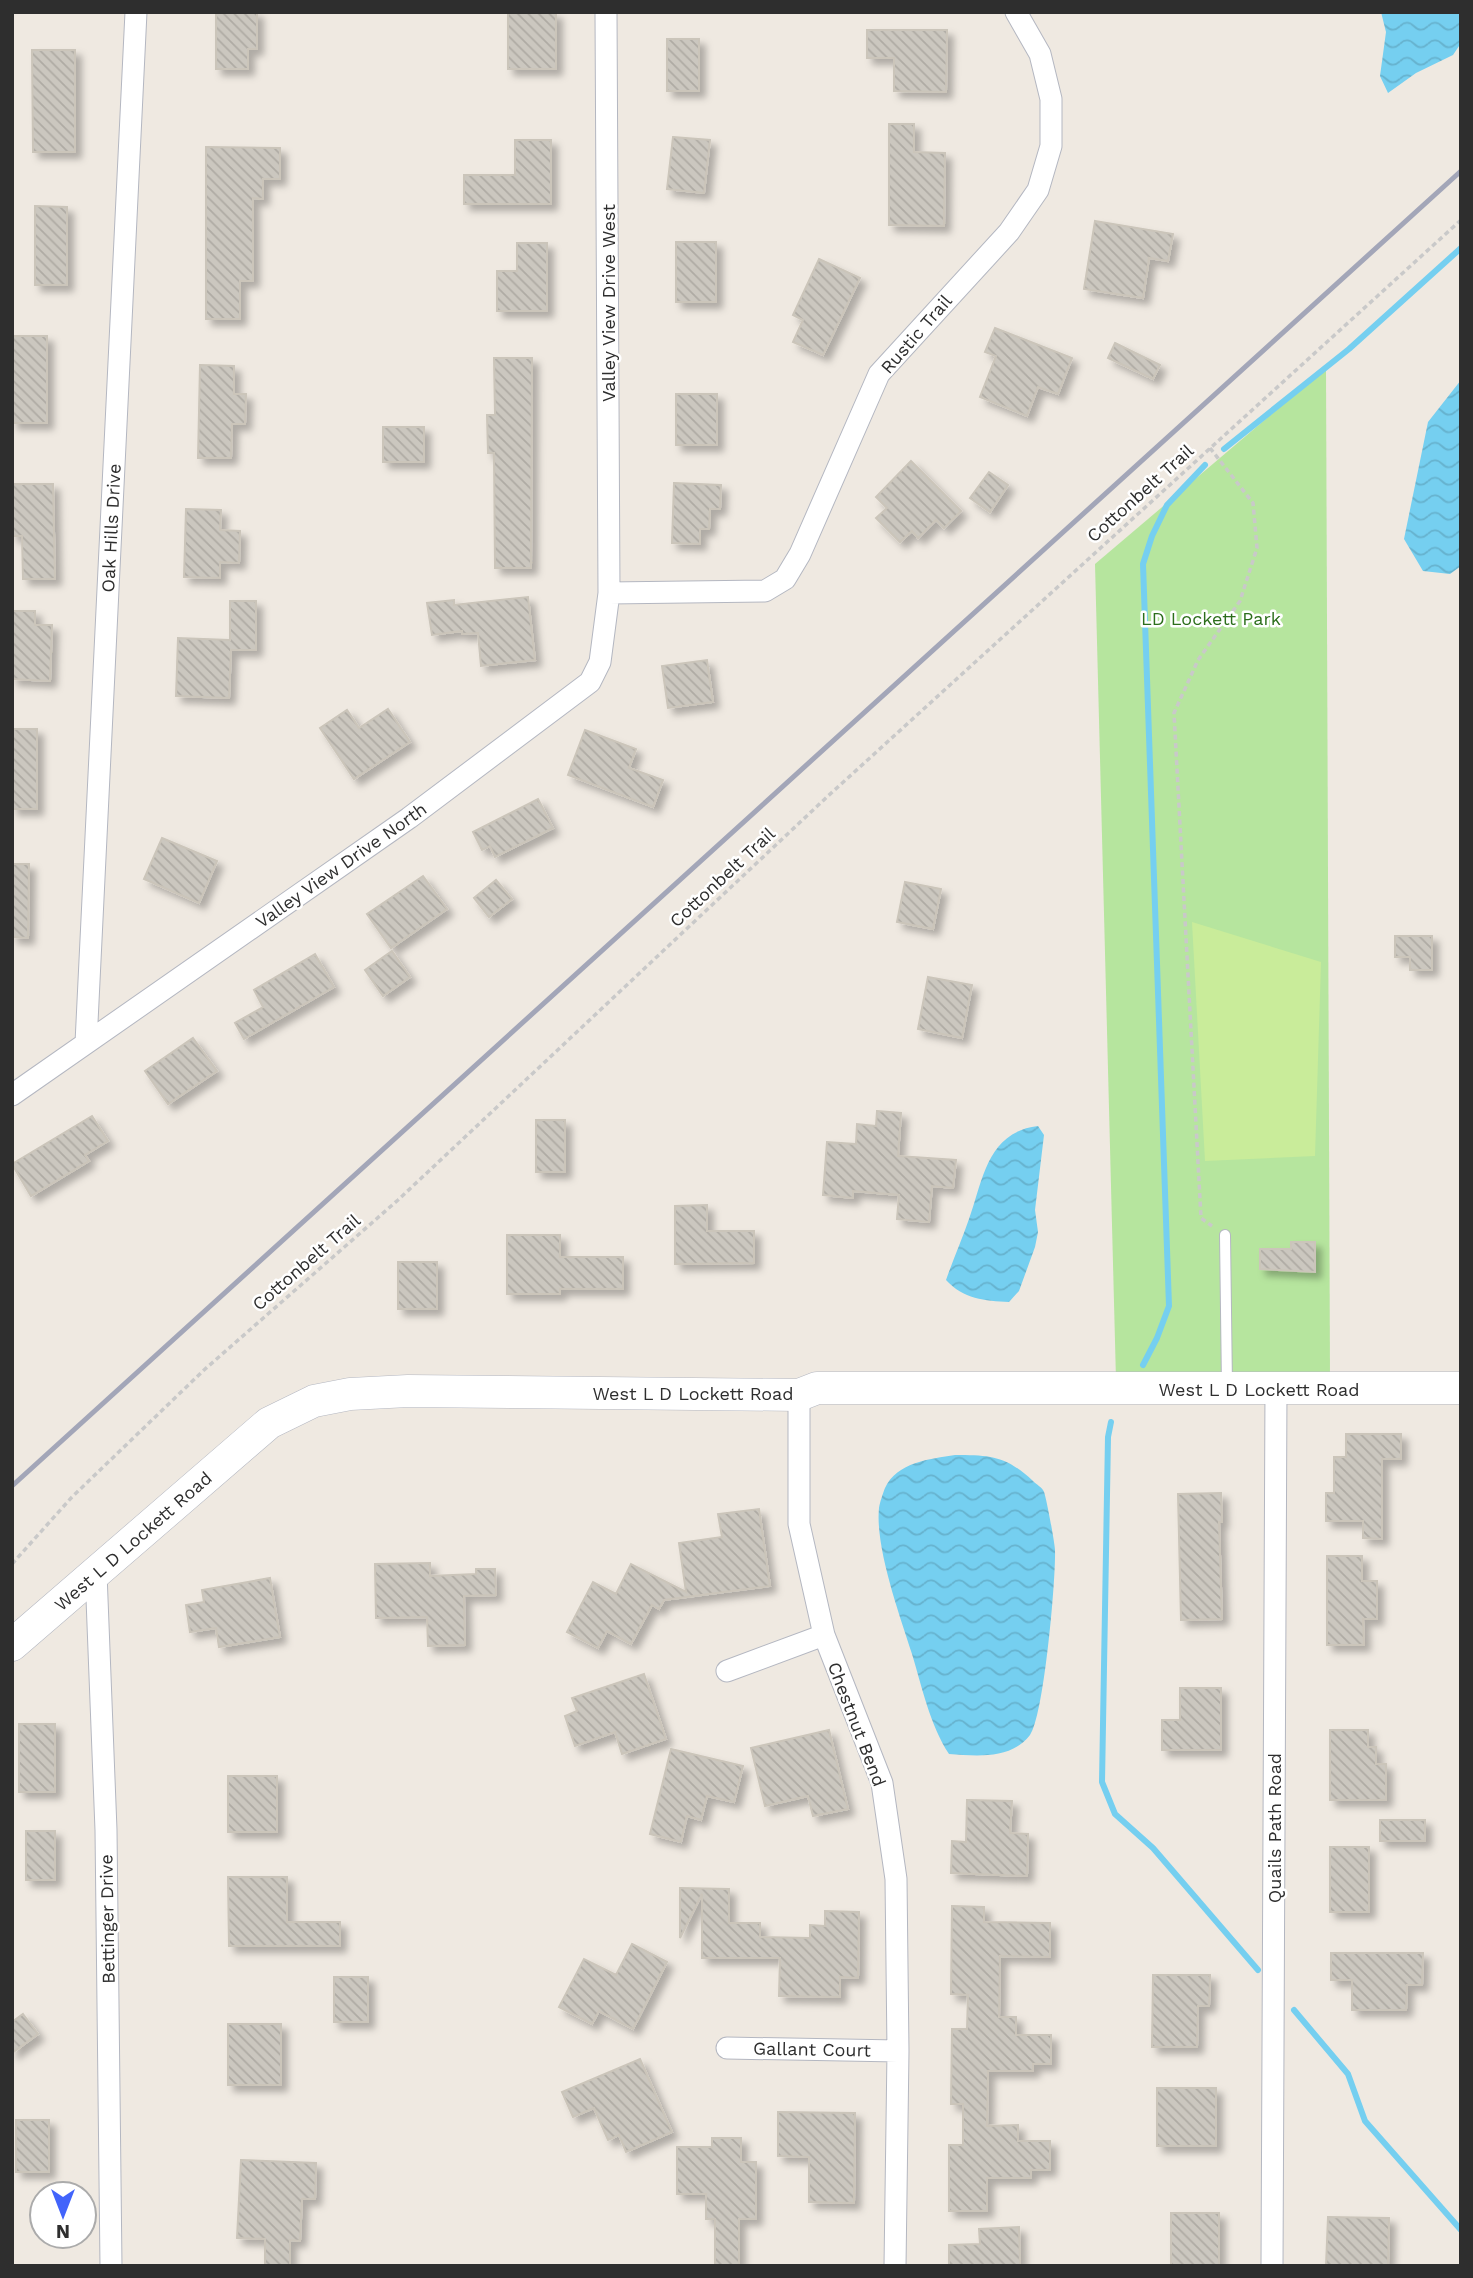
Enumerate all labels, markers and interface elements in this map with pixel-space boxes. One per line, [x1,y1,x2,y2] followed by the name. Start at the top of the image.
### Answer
[598,204,619,402] street label: Valley View Drive West
[876,290,956,378] street label: Rustic Trail
[1082,439,1198,546] street label: Cottonbelt Trail
[97,463,125,593] street label: Oak Hills Drive
[1141,608,1281,629] park label: LD Lockett Park
[252,798,430,932] street label: Valley View Drive North
[665,823,779,931] street label: Cottonbelt Trail
[248,1209,365,1315] street label: Cottonbelt Trail
[1158,1379,1360,1400] street label: West L D Lockett Road
[592,1383,794,1404] street label: West L D Lockett Road
[50,1467,216,1615] street label: West L D Lockett Road
[824,1659,890,1789] street label: Chestnut Bend
[1264,1753,1285,1903] street label: Quails Path Road
[95,1854,119,1984] street label: Bettinger Drive
[753,2037,871,2061] street label: Gallant Court
[28,2180,98,2250] north arrow
[56,2220,70,2243] text: N

